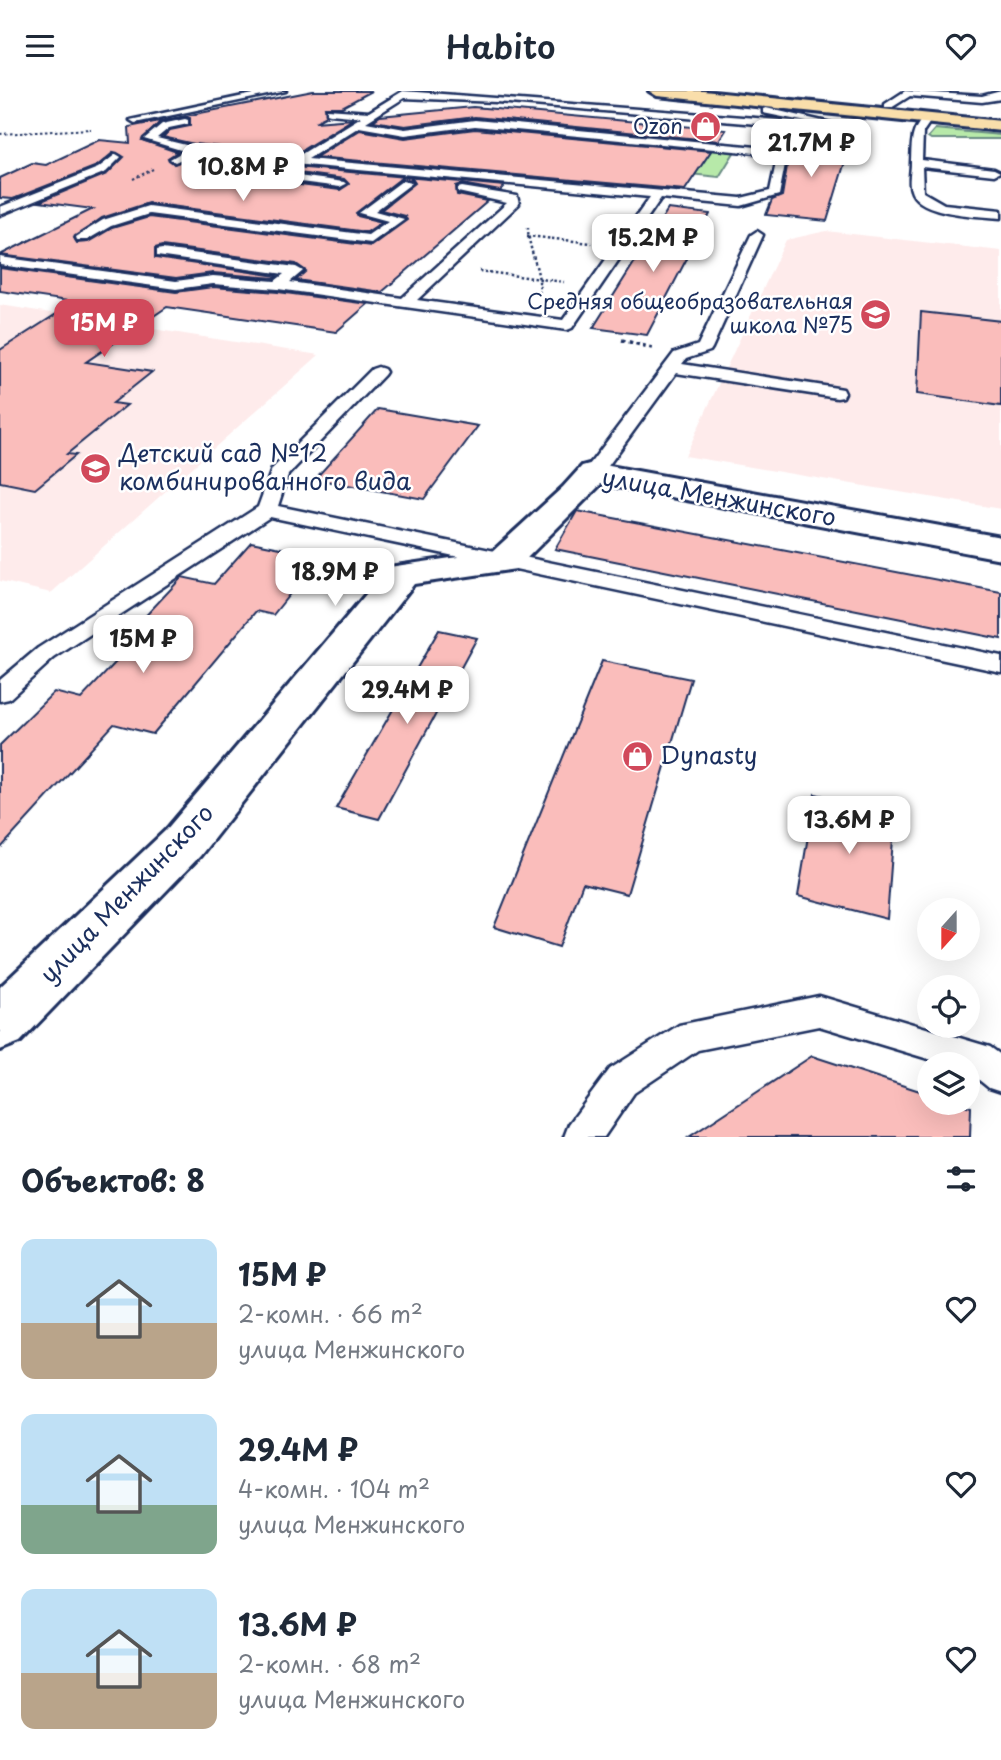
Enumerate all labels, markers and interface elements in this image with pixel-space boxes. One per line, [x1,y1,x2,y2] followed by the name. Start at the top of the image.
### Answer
[445,22,556,70] text: Habito
[21,27,59,65] icon: menu
[942,27,980,65] icon: heart
[633,109,683,141] place label: Ozon
[689,110,723,144] shop icon: Ozon
[746,119,876,179] pin: 21.7M ₽
[767,124,855,159] text: 21.7M ₽
[178,143,308,203] pin: 10.8M ₽
[198,148,288,183] text: 10.8M ₽
[588,215,718,274] pin: 15.2M ₽
[608,219,698,254] text: 15.2M ₽
[527,284,853,340] place label: Средняя общеобразовательная школа №75
[859,297,893,331] school or university icon: Средняя общеобразовательная школа №75
[55,299,153,359] pin: 15M ₽
[70,304,138,339] text: 15M ₽
[118,434,411,498] place label: Детский сад №12 комбинированного вида
[79,451,113,485] school or university icon: Детский сад №12 комбинированного вида
[599,458,839,534] street label: улица Менжинского
[270,549,400,608] pin: 18.9M ₽
[291,553,379,588] text: 18.9M ₽
[94,615,192,675] pin: 15M ₽
[109,620,177,655] text: 15M ₽
[342,667,472,726] pin: 29.4M ₽
[361,671,453,706] text: 29.4M ₽
[660,736,757,772] place label: Dynasty
[620,739,654,773] shop icon: Dynasty
[30,795,221,990] street label: улица Менжинского
[784,797,914,856] pin: 13.6M ₽
[803,801,895,836] text: 13.6M ₽
[917,898,980,961] north arrow
[917,898,980,1115] map controls
[917,975,980,1038] button: locate
[917,1052,980,1115] button: layers
[21,1157,205,1202] text: Объектов: 8
[942,1160,980,1198] icon: filters
[238,1251,326,1296] text: 15M ₽
[77,1267,161,1351] icon: home
[942,1290,980,1328] icon: heart
[238,1296,423,1331] text: 2-комн. · 66 m²
[238,1331,465,1366] text: улица Менжинского
[238,1426,358,1471] text: 29.4M ₽
[77,1442,161,1526] icon: home
[942,1465,980,1503] icon: heart
[238,1471,430,1506] text: 4-комн. · 104 m²
[238,1506,465,1541] text: улица Менжинского
[238,1601,357,1646] text: 13.6M ₽
[77,1617,161,1701] icon: home
[942,1640,980,1678] icon: heart
[238,1646,421,1681] text: 2-комн. · 68 m²
[238,1681,465,1716] text: улица Менжинского

